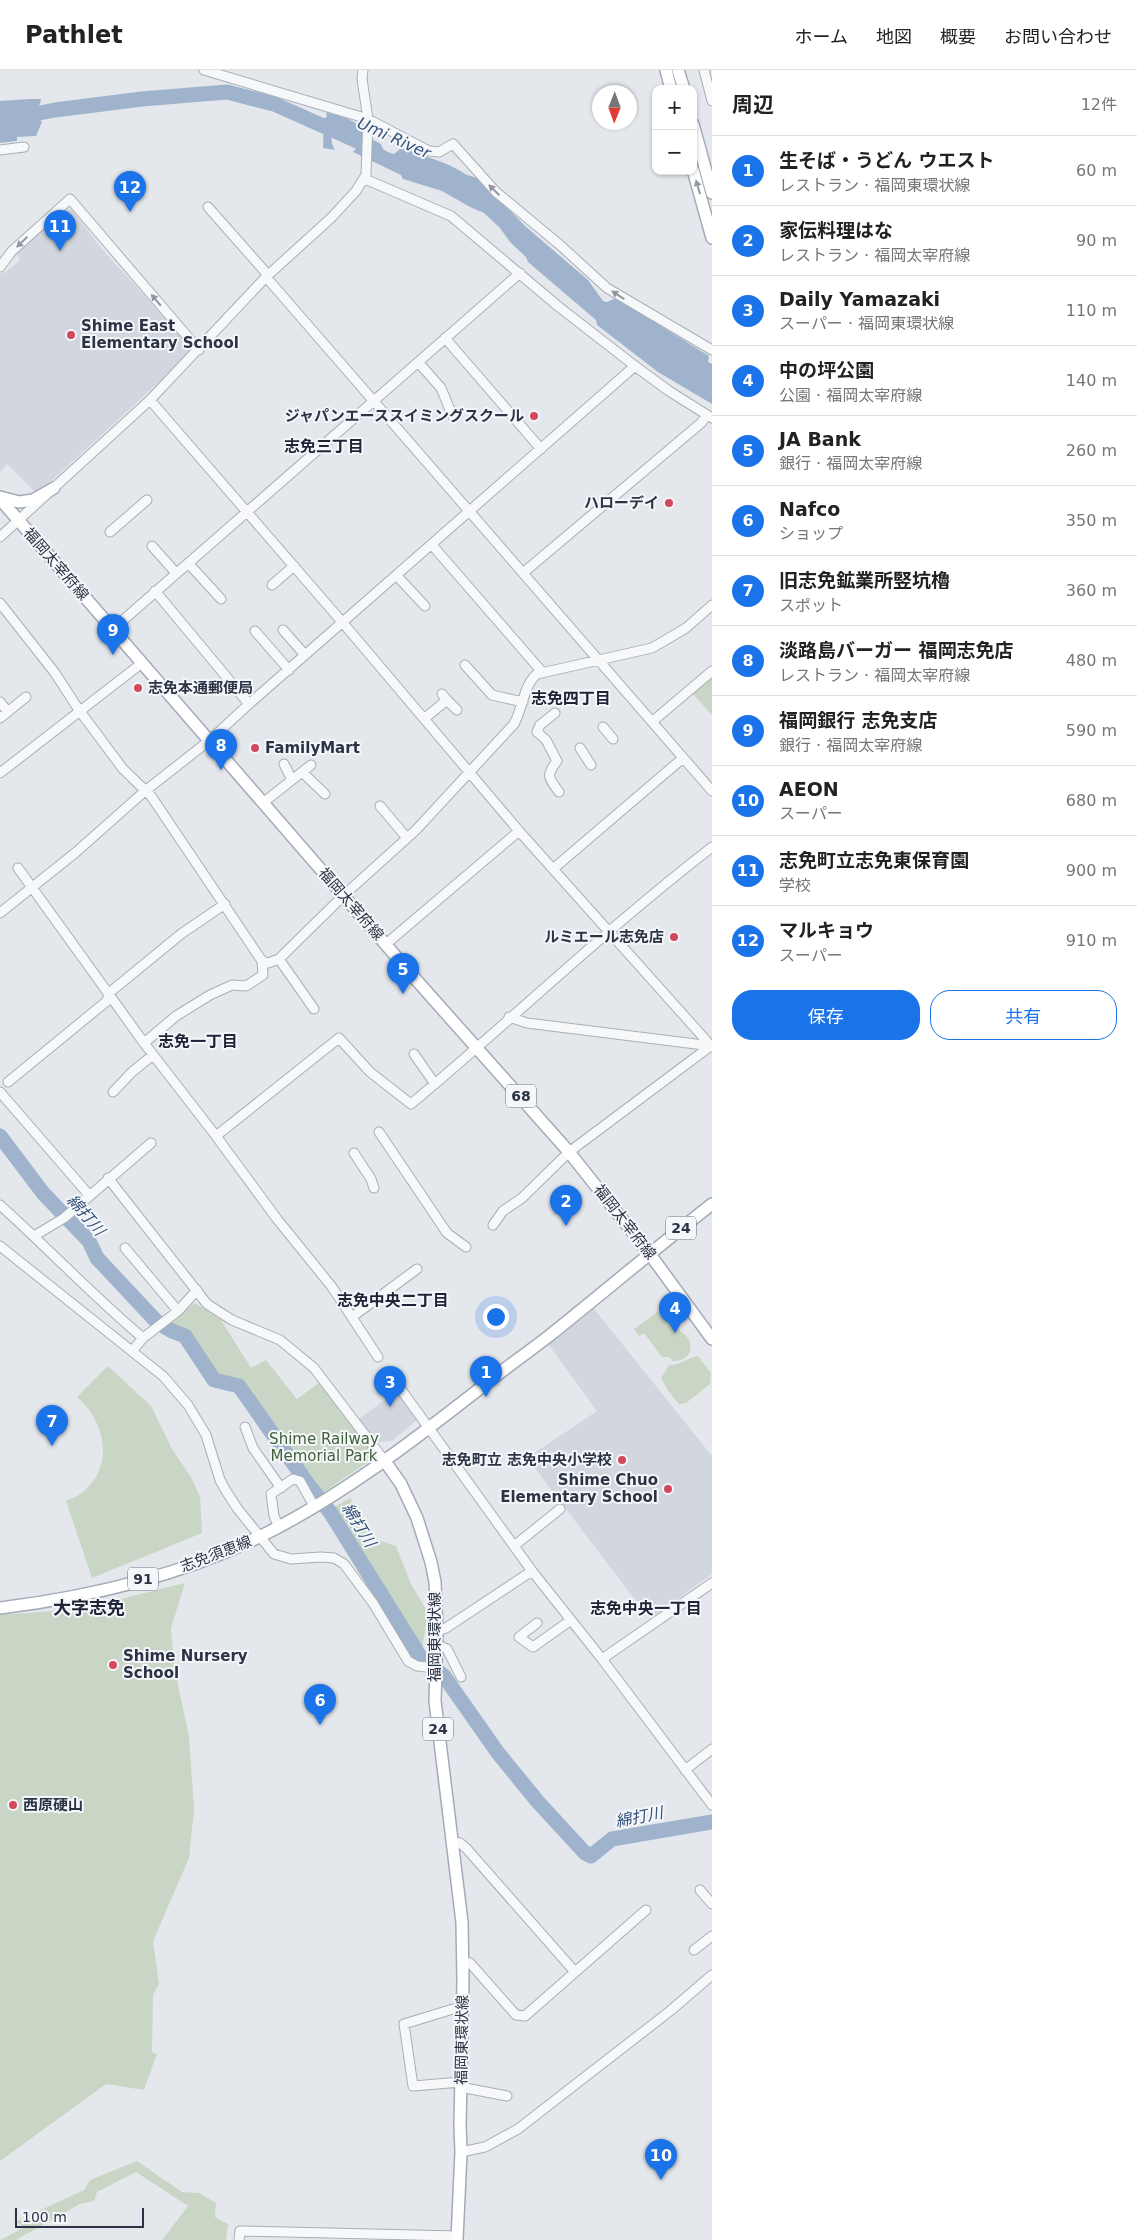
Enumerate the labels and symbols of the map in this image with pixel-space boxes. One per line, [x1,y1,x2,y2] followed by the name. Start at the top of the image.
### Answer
[592,85,637,130] north arrow
[354,113,435,163] water label: Umi River
[114,171,146,212] pin: 12
[694,180,702,195] one-way arrow
[488,184,500,196] one-way arrow
[44,210,76,251] pin: 11
[16,236,28,248] one-way arrow
[611,290,624,299] one-way arrow
[150,293,161,306] one-way arrow
[81,317,239,352] place label: Shime East Elementary School
[65,329,77,341] marker: Shime East Elementary School
[285,407,524,425] place label: ジャパンエーススイミングスクール
[528,410,540,422] marker: ジャパンエーススイミングスクール
[284,437,364,456] district label: 志免三丁目
[584,494,659,512] place label: ハローデイ
[663,497,675,509] marker: ハローデイ
[20,524,92,604] street label: 福岡太宰府線
[97,614,129,655] pin: 9
[148,679,253,697] place label: 志免本通郵便局
[132,682,144,694] marker: 志免本通郵便局
[531,689,611,708] district label: 志免四丁目
[205,729,237,770] pin: 8
[265,739,360,757] place label: FamilyMart
[249,742,261,754] marker: FamilyMart
[315,864,387,944] street label: 福岡太宰府線
[544,928,664,946] place label: ルミエール志免店
[668,931,680,943] marker: ルミエール志免店
[387,953,419,994] pin: 5
[158,1032,238,1051] district label: 志免一丁目
[506,1084,536,1108] road number: 68
[590,1181,660,1263] street label: 福岡太宰府線
[550,1185,582,1226] pin: 2
[63,1191,110,1241] water label: 綿打川
[666,1216,696,1240] road number: 24
[337,1291,449,1310] district label: 志免中央二丁目
[659,1292,691,1333] pin: 4
[483,1304,509,1330] your location
[470,1356,502,1397] pin: 1
[374,1366,406,1407] pin: 3
[36,1405,68,1446] pin: 7
[269,1430,379,1465] park label: Shime Railway Memorial Park
[442,1451,612,1469] place label: 志免町立 志免中央小学校
[616,1454,628,1466] marker: 志免町立 志免中央小学校
[500,1471,658,1506] place label: Shime Chuo Elementary School
[662,1483,674,1495] marker: Shime Chuo Elementary School
[338,1500,381,1552] water label: 綿打川
[178,1532,254,1576] street label: 志免須恵線
[128,1568,158,1590] road number: 91
[426,1592,444,1682] street label: 福岡東環状線
[53,1597,125,1618] district label: 大字志免
[590,1599,702,1618] district label: 志免中央一丁目
[123,1647,248,1682] place label: Shime Nursery School
[107,1659,119,1671] marker: Shime Nursery School
[304,1684,336,1725] pin: 6
[423,1718,453,1740] road number: 24
[23,1796,83,1814] place label: 西原硬山
[7,1799,19,1811] marker: 西原硬山
[614,1803,666,1831] water label: 綿打川
[452,1995,472,2085] street label: 福岡東環状線
[645,2139,677,2180] pin: 10
[15,2205,144,2228] scale bar

